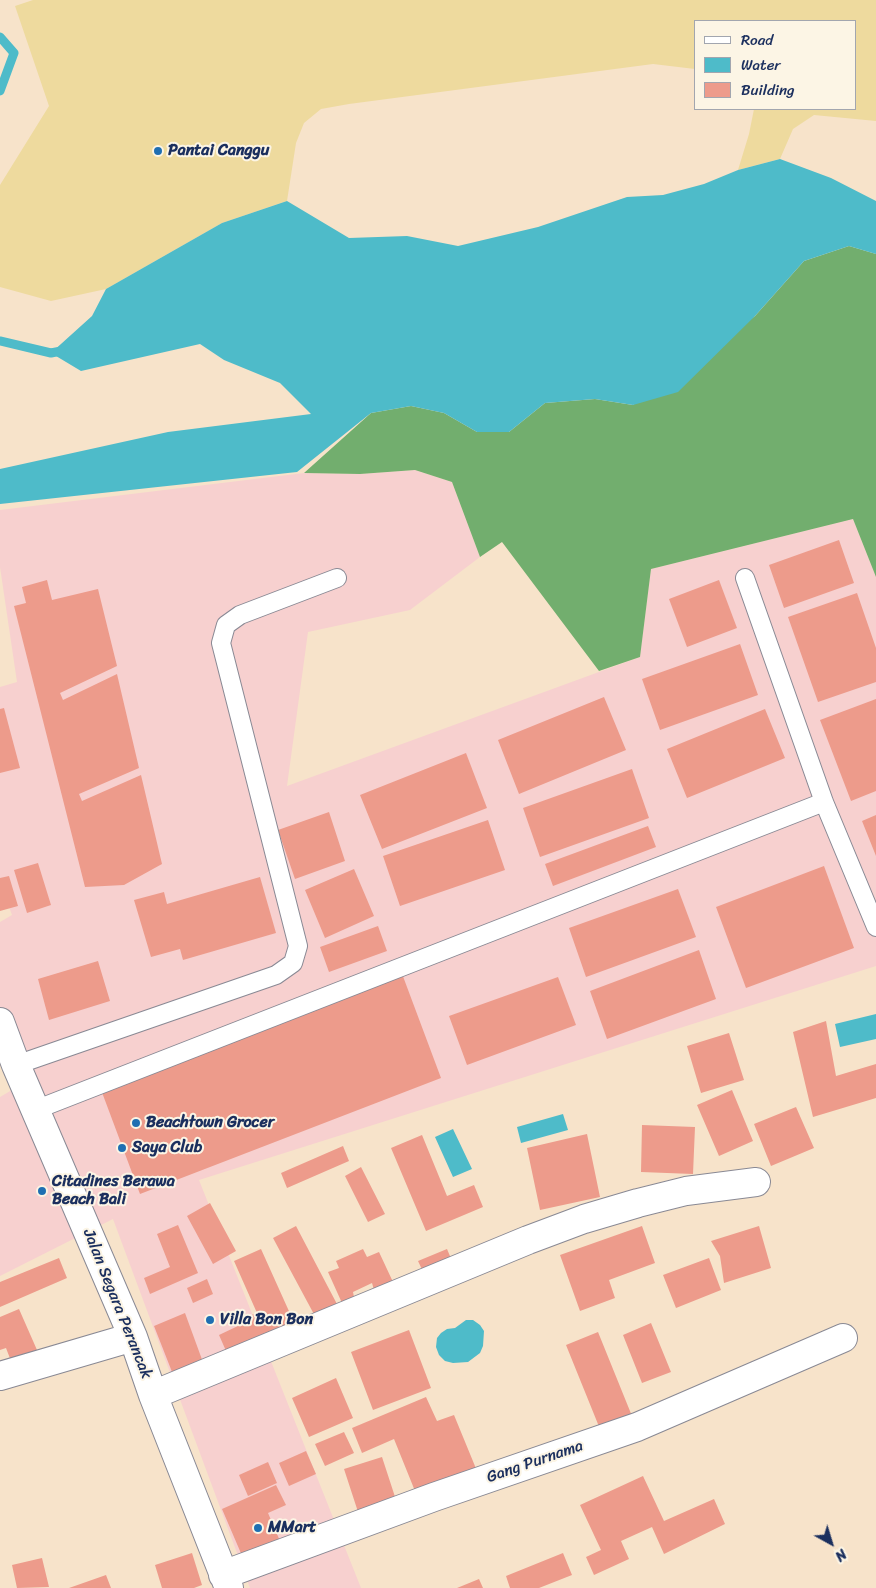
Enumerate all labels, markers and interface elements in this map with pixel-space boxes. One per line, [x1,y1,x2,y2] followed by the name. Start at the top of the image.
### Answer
[694,20,856,110] legend
[741,27,773,53] text: Road
[741,52,781,78] text: Water
[741,77,795,103] text: Building
[168,141,269,161] place label: Pantai Canggu
[152,145,164,157] marker: Pantai Canggu
[146,1113,274,1133] place label: Beachtown Grocer
[130,1117,142,1129] marker: Beachtown Grocer
[132,1138,202,1158] place label: Saya Club
[116,1142,128,1154] marker: Saya Club
[52,1172,175,1210] place label: Citadines Berawa Beach Bali
[36,1185,48,1197] marker: Citadines Berawa Beach Bali
[78,1226,156,1382] street label: Jalan Segara Perancak
[220,1310,313,1330] place label: Villa Bon Bon
[204,1314,216,1326] marker: Villa Bon Bon
[484,1437,586,1487] street label: Gang Purnama
[268,1518,316,1538] place label: MMart
[806,1518,856,1568] north arrow
[252,1522,264,1534] marker: MMart
[829,1542,852,1568] text: N

